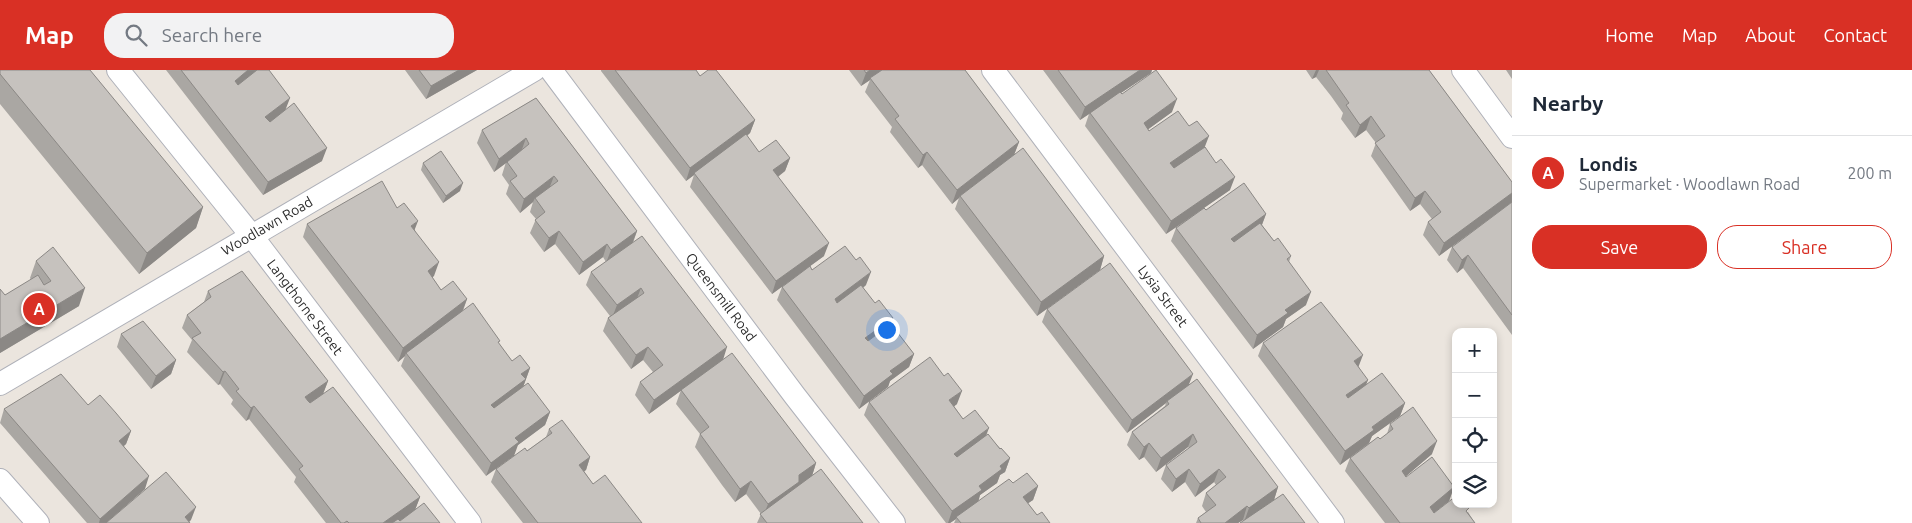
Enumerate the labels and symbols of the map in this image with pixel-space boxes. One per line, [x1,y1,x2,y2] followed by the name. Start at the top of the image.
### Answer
[219,193,315,259] street label: Woodlawn Road
[683,250,759,344] street label: Queensmill Road
[264,256,346,358] street label: Langthorne Street
[1135,262,1192,330] street label: Lysia Street
[23,290,55,328] pin: A
[874,317,900,343] your location

